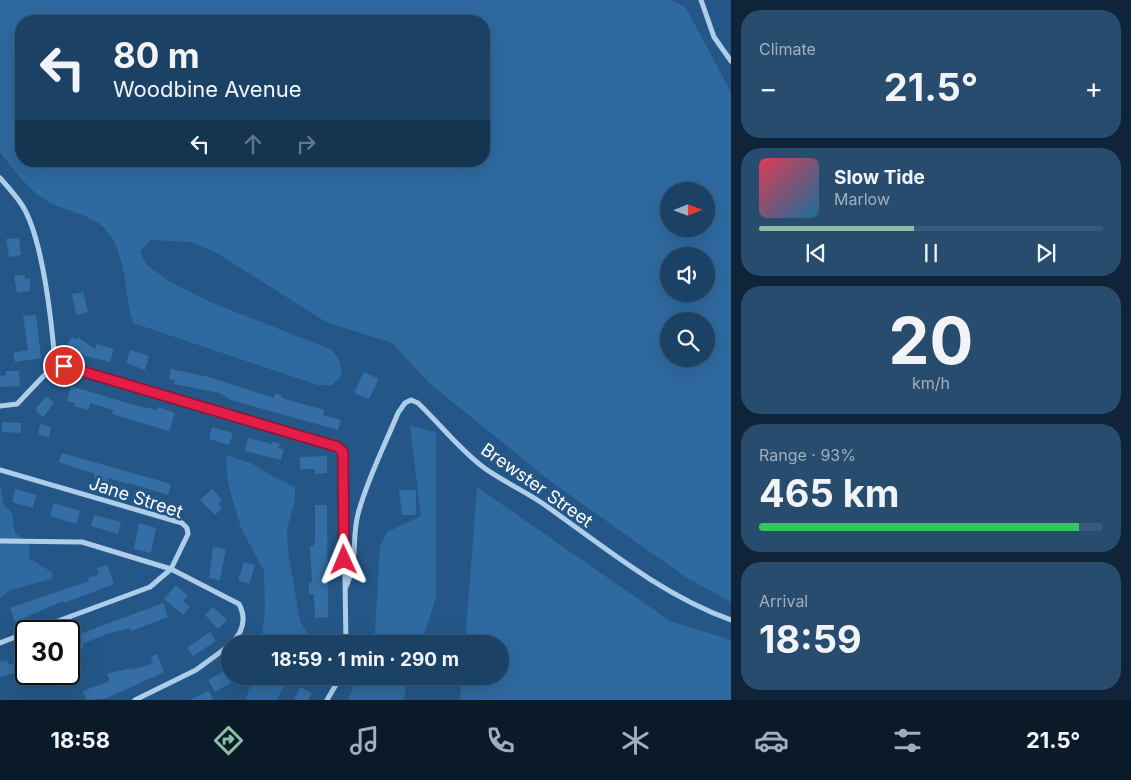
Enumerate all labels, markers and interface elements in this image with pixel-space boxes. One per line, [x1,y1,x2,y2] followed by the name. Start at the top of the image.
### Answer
[113,34,200,76] text: 80 m
[30,35,95,100] icon: left
[759,39,816,59] text: Climate
[884,64,978,110] text: 21.5°
[759,71,778,105] text: −
[1084,71,1103,105] text: +
[113,76,302,102] text: Woodbine Avenue
[186,130,214,158] icon: left
[239,130,267,158] icon: ahead
[292,130,320,158] icon: right
[834,166,925,189] text: Slow Tide
[660,182,715,238] north arrow
[660,182,715,367] map controls
[834,189,890,209] text: Marlow
[802,239,830,267] icon: previous
[917,239,945,267] icon: pause
[1032,239,1060,267] icon: next
[660,247,715,302] button: sound
[889,301,973,380] text: 20
[660,312,715,367] button: search
[43,345,85,387] pin
[50,352,78,380] icon: arrive
[912,373,950,393] text: km/h
[477,439,597,531] street label: Brewster Street
[759,445,856,465] text: Range · 93%
[759,470,899,516] text: 465 km
[86,472,186,522] street label: Jane Street
[317,533,369,585] position arrow
[759,591,808,611] text: Arrival
[759,616,862,662] text: 18:59
[15,620,80,685] speed limit sign: 30
[271,648,459,671] text: 18:59 · 1 min · 290 m
[211,723,246,758] icon: directions
[347,723,382,758] icon: music
[483,723,518,758] icon: phone
[618,723,653,758] icon: climate
[754,723,789,758] icon: car
[890,723,925,758] icon: filters
[50,727,110,753] text: 18:58
[1026,727,1080,753] text: 21.5°

